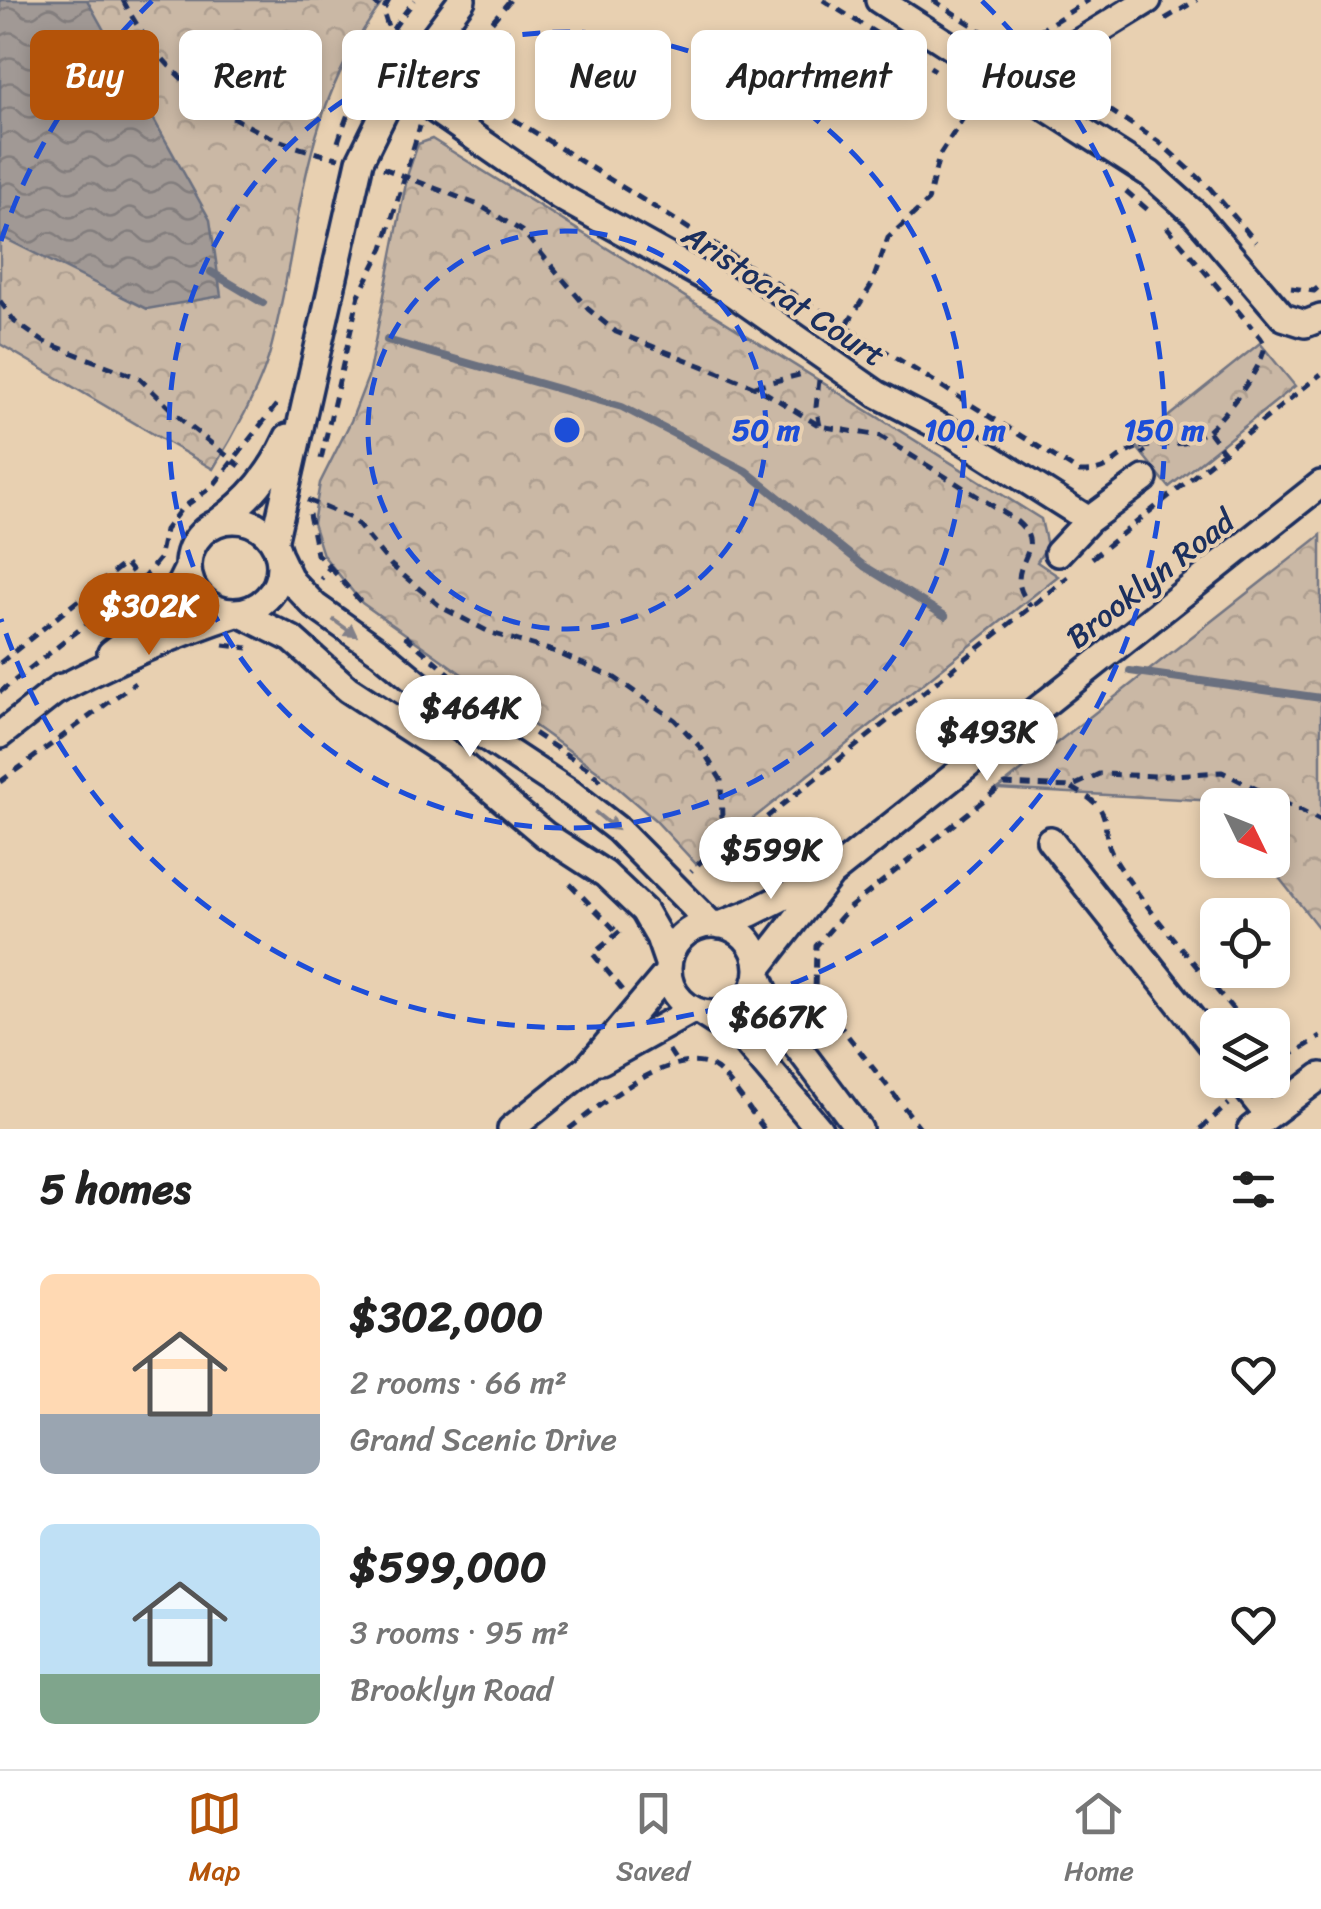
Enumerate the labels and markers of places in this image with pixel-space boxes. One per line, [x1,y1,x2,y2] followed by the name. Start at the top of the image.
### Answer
[549,412,585,448] centre of rings
[79,573,219,658] pin: $302K
[400,675,540,760] pin: $464K
[917,699,1057,784] pin: $493K
[701,817,841,902] pin: $599K
[707,984,847,1069] pin: $667K

